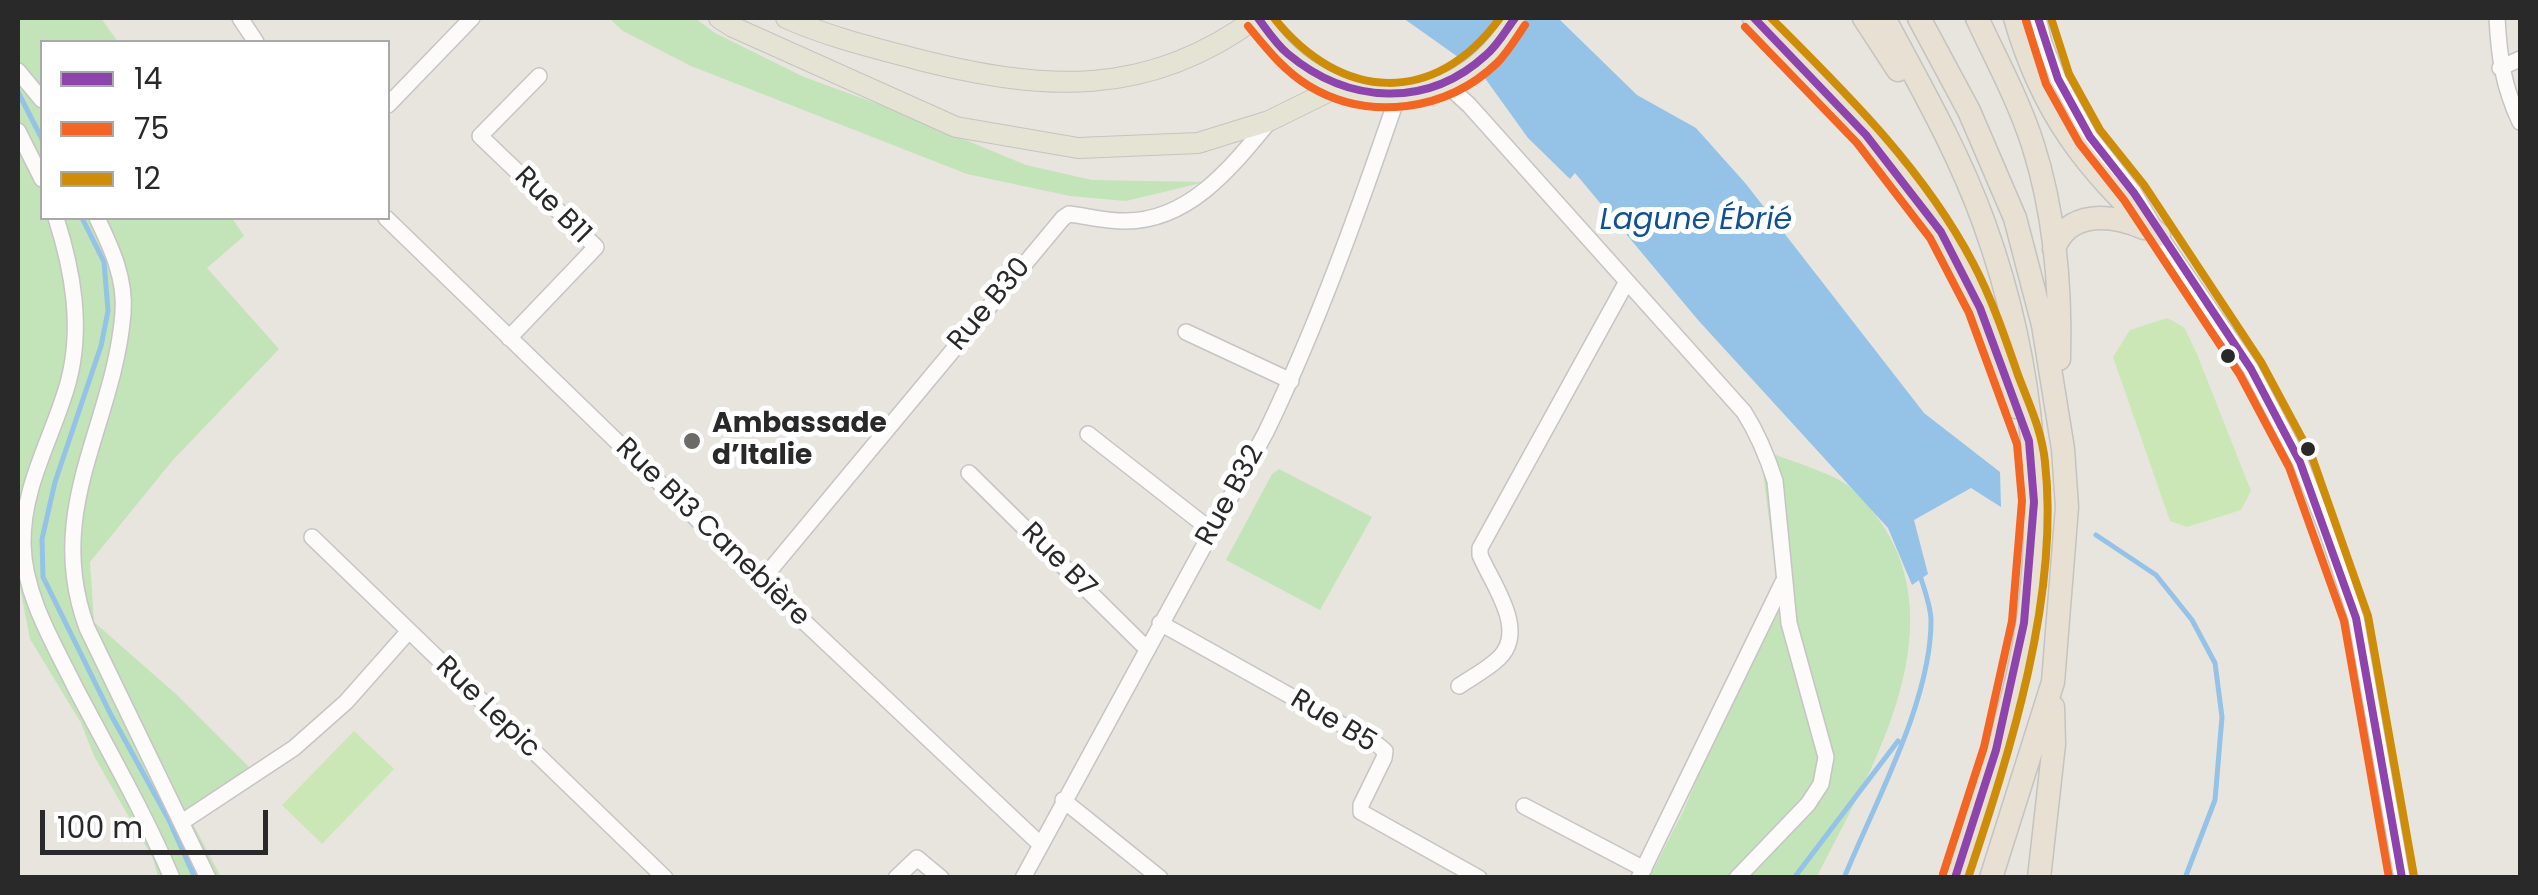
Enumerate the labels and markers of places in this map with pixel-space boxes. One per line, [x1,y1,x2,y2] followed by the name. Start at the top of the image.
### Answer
[2218,346,2238,366] unlabelled marker
[712,408,887,474] place label: Ambassade d’Italie
[681,430,703,452] marker: Ambassade d’Italie
[2298,439,2318,459] unlabelled marker

